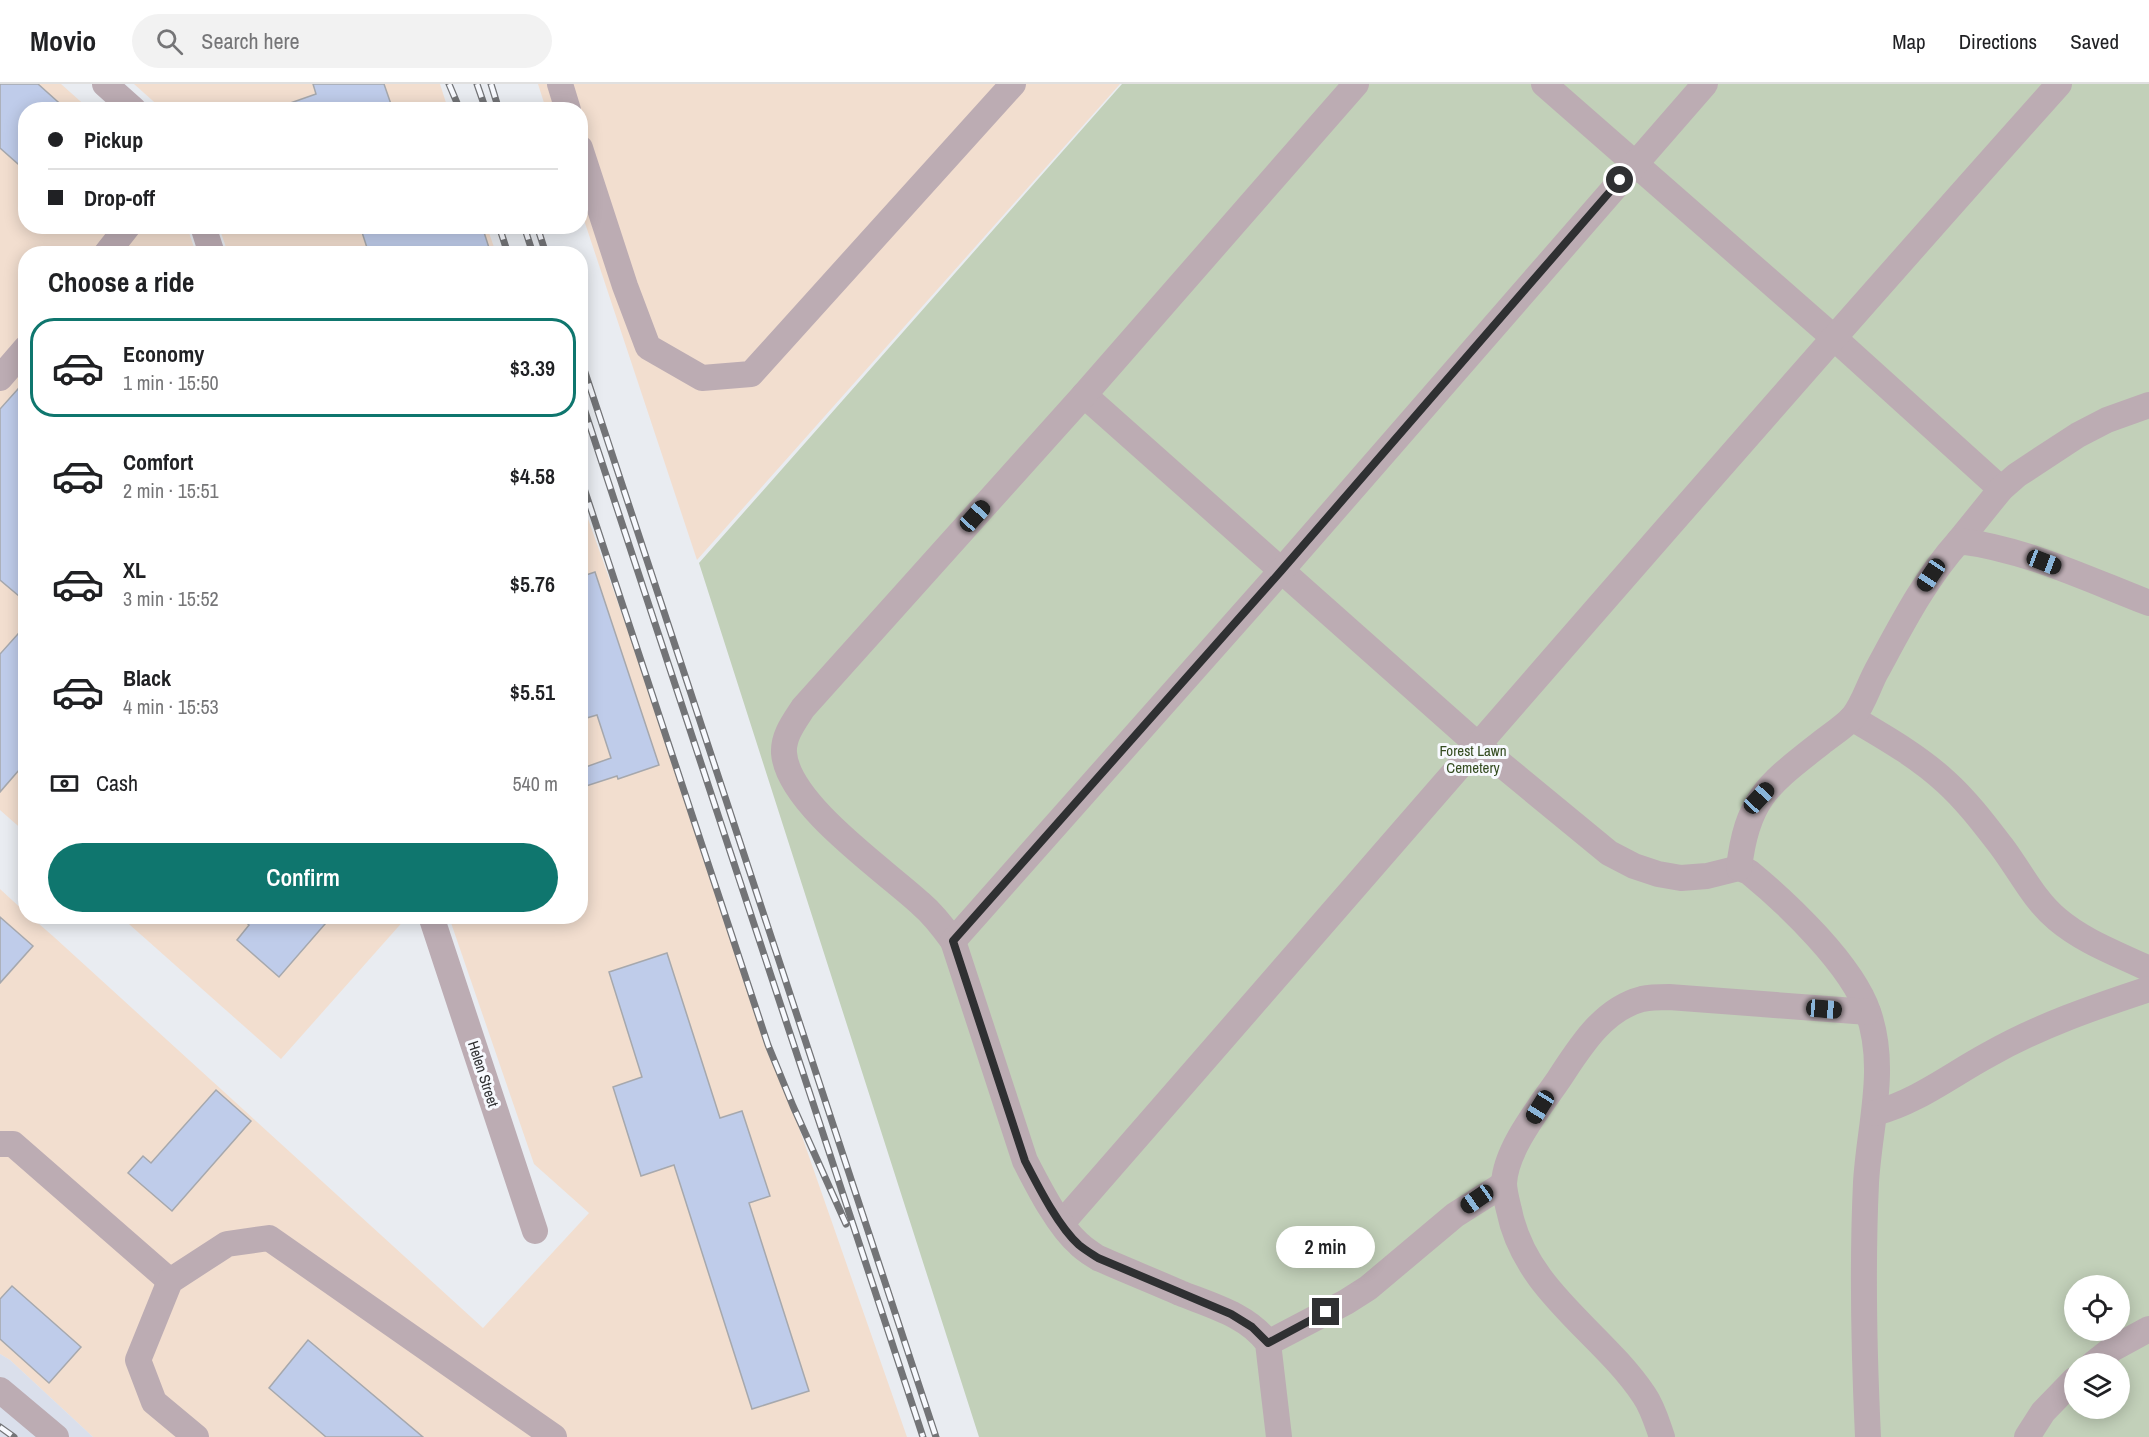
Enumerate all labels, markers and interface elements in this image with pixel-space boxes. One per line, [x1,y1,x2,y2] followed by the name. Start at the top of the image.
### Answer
[132,14,552,68] search box
[30,22,96,60] text: Movio
[153,25,186,58] icon: search
[201,26,300,56] text: Search here
[1892,27,1926,56] text: Map
[1959,27,2037,56] text: Directions
[2070,27,2119,56] text: Saved
[84,125,143,155] text: Pickup
[1606,166,1633,193] route start
[84,183,155,213] text: Drop-off
[48,264,194,300] text: Choose a ride
[123,339,204,369] text: Economy
[51,341,105,395] icon: car
[510,353,555,383] text: $3.39
[123,369,219,396] text: 1 min · 15:50
[123,447,193,477] text: Comfort
[51,449,105,503] icon: car
[510,461,555,491] text: $4.58
[123,477,219,504] text: 2 min · 15:51
[956,497,994,535] car
[2024,547,2064,577] car
[123,555,146,585] text: XL
[1913,555,1949,595] car
[51,557,105,611] icon: car
[510,569,555,599] text: $5.76
[123,585,219,612] text: 3 min · 15:52
[123,663,171,693] text: Black
[51,665,105,719] icon: car
[510,677,555,707] text: $5.51
[123,693,219,720] text: 4 min · 15:53
[1439,740,1507,778] park label: Forest Lawn Cemetery
[48,767,81,800] icon: cash
[96,768,138,798] text: Cash
[512,770,558,797] text: 540 m
[1740,779,1778,817] car
[48,843,558,912] button: Confirm
[1805,998,1843,1020] car
[463,1038,504,1110] street label: Helen Street
[1523,1087,1557,1127] car
[1457,1181,1497,1217] car
[1276,1225,1376,1267] callout: 2 min
[1304,1233,1347,1260] text: 2 min
[2064,1275,2130,1419] map controls
[2064,1275,2130,1341] button: locate
[1312,1298,1339,1325] route end
[2064,1353,2130,1419] button: layers

